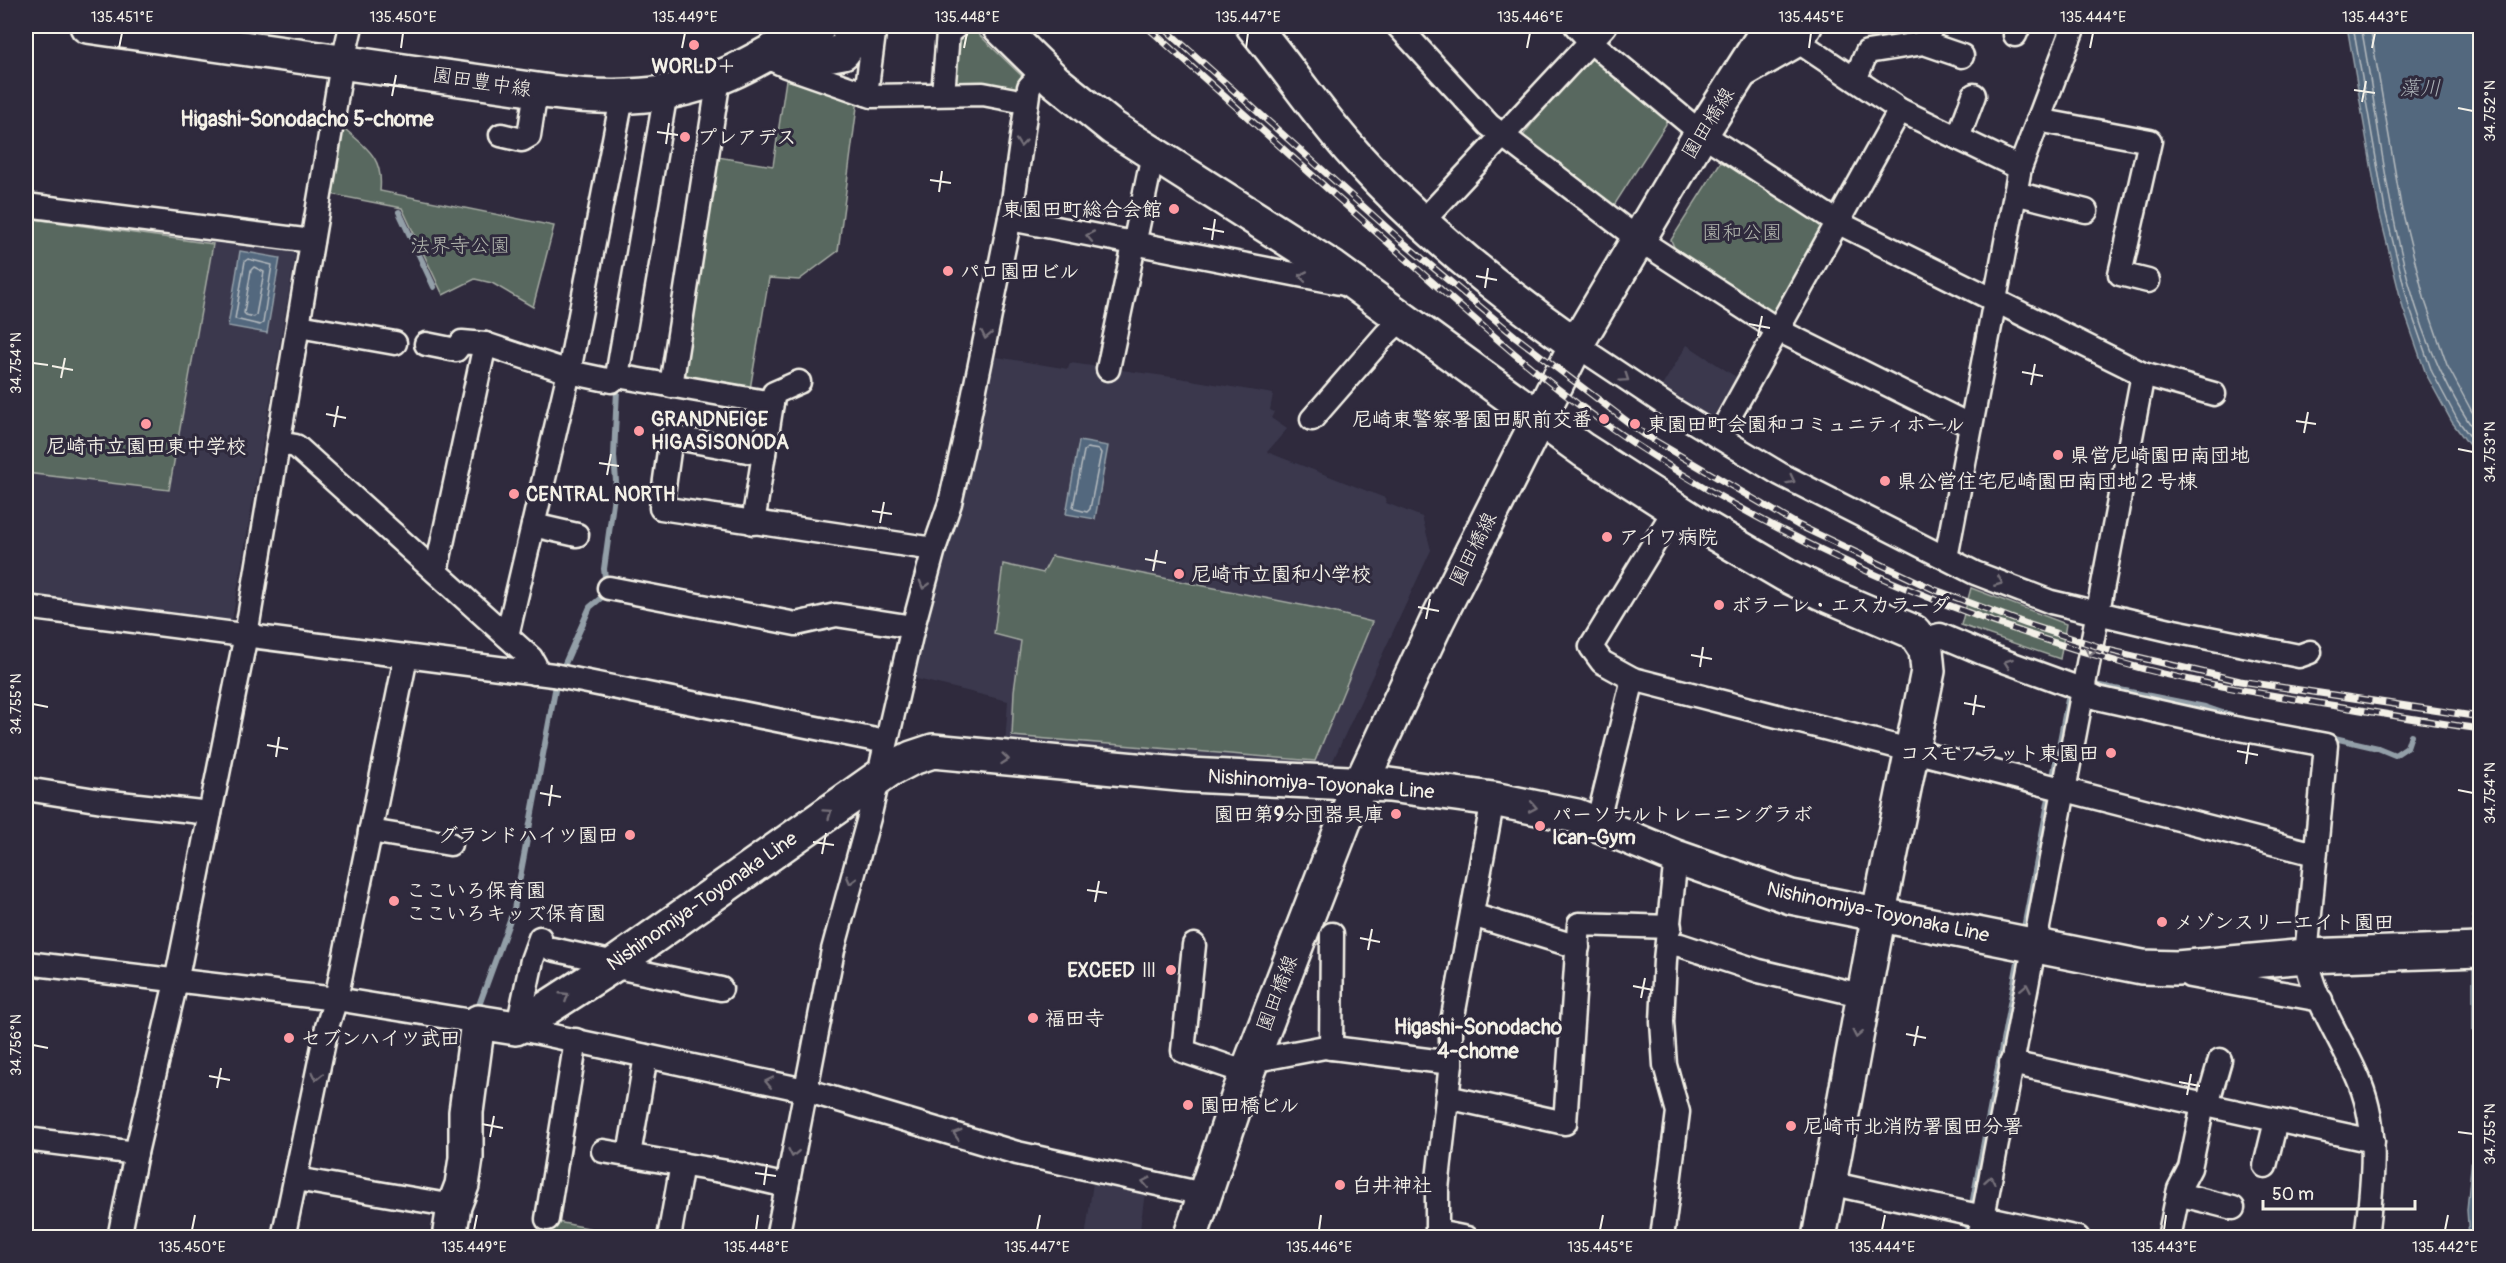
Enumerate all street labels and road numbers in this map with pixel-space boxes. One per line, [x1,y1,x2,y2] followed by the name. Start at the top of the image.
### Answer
[431,62,533,102] street label: 園田豊中線
[1676,82,1740,164] street label: 園田橋線
[1444,508,1502,590] street label: 園田橋線
[1207,764,1435,804] street label: Nishinomiya-Toyonaka Line
[602,826,802,976] street label: Nishinomiya-Toyonaka Line
[1764,876,1992,948] street label: Nishinomiya-Toyonaka Line
[1251,951,1303,1035] street label: 園田橋線

